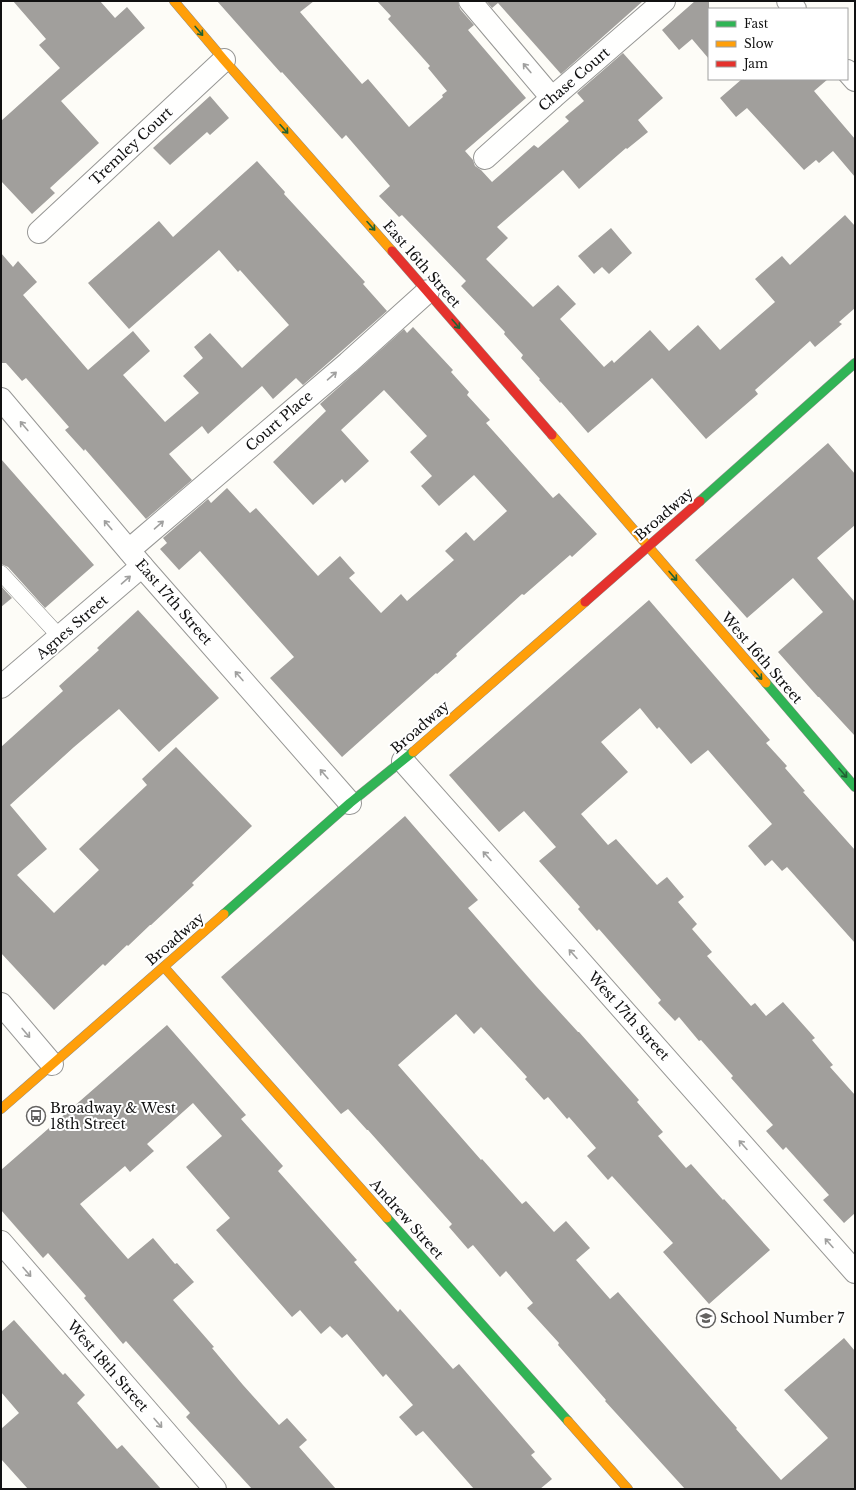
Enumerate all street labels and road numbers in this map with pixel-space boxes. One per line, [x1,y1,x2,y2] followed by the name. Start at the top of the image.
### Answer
[535,43,614,115] street label: Chase Court
[86,103,177,189] street label: Tremley Court
[379,217,465,312] street label: East 16th Street
[242,387,316,455] street label: Court Place
[631,484,697,544] street label: Broadway
[132,555,217,649] street label: East 17th Street
[32,590,112,664] street label: Agnes Street
[717,608,807,708] street label: West 16th Street
[387,697,453,757] street label: Broadway
[142,909,208,969] street label: Broadway
[584,967,674,1065] street label: West 17th Street
[366,1174,448,1263] street label: Andrew Street
[63,1316,153,1416] street label: West 18th Street

